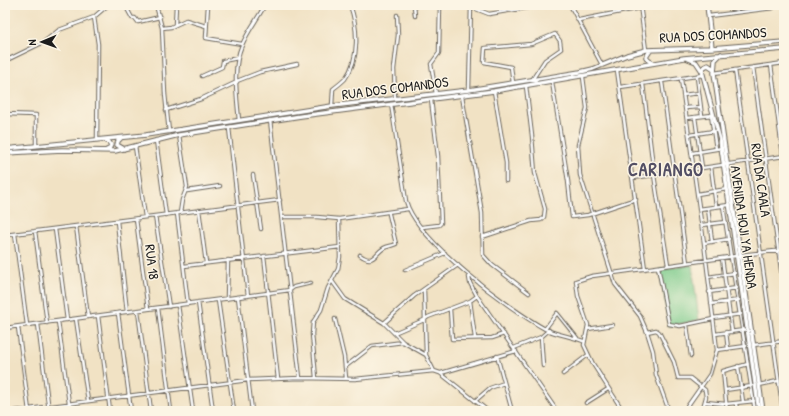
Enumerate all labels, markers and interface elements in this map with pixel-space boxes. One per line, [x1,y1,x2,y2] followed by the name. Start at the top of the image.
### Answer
[22,22,62,62] north arrow
[659,22,768,47] street label: RUA DOS COMANDOS
[25,39,39,46] text: N
[341,71,450,103] street label: RUA DOS COMANDOS
[747,142,776,218] street label: RUA DA CAALA
[628,157,704,182] district label: CARIANGO
[726,164,763,290] street label: AVENIDA HOJI YA HENDA
[141,243,164,281] street label: RUA 18

